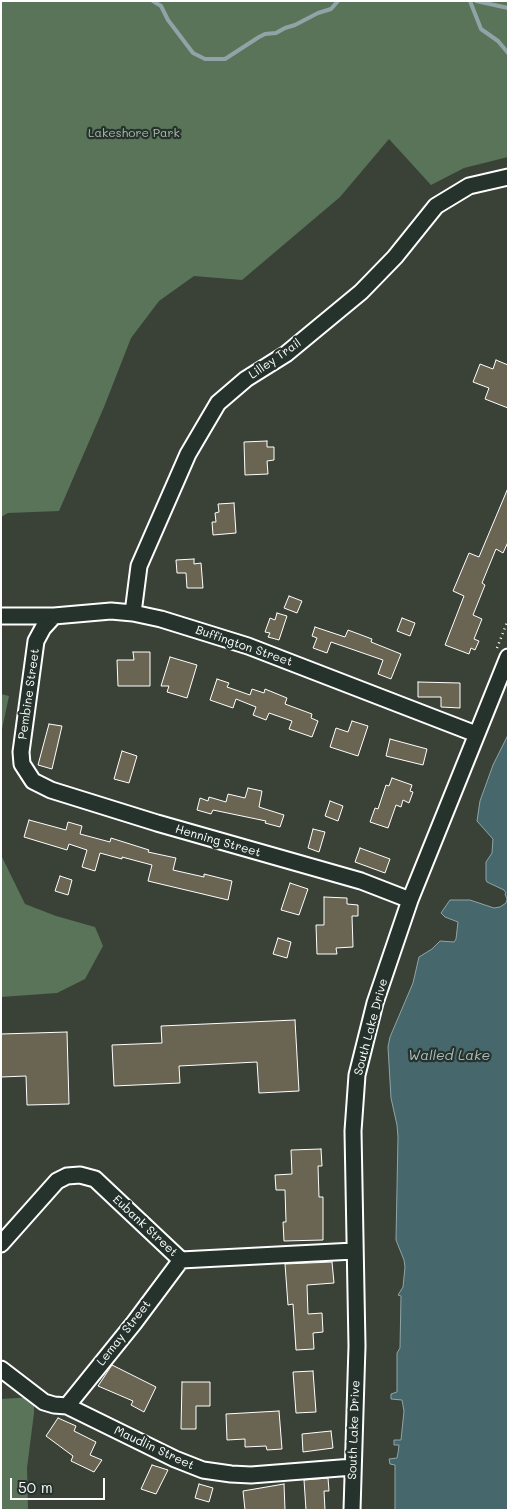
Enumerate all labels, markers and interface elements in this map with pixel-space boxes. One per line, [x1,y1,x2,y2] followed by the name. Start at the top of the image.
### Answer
[88,126,180,140] park label: Lakeshore Park
[246,336,304,382] street label: Lilley Trail
[194,623,294,669] street label: Buffington Street
[15,648,43,740] street label: Pembine Street
[173,822,263,860] street label: Henning Street
[351,977,391,1077] street label: South Lake Drive
[408,1048,490,1064] water label: Walled Lake
[110,1192,180,1260] street label: Eubank Street
[94,1297,154,1369] street label: Lemay Street
[345,1380,363,1480] street label: South Lake Drive
[112,1423,196,1473] street label: Maudlin Street
[12,1468,108,1500] scale bar
[18,1477,53,1497] text: 50 m

